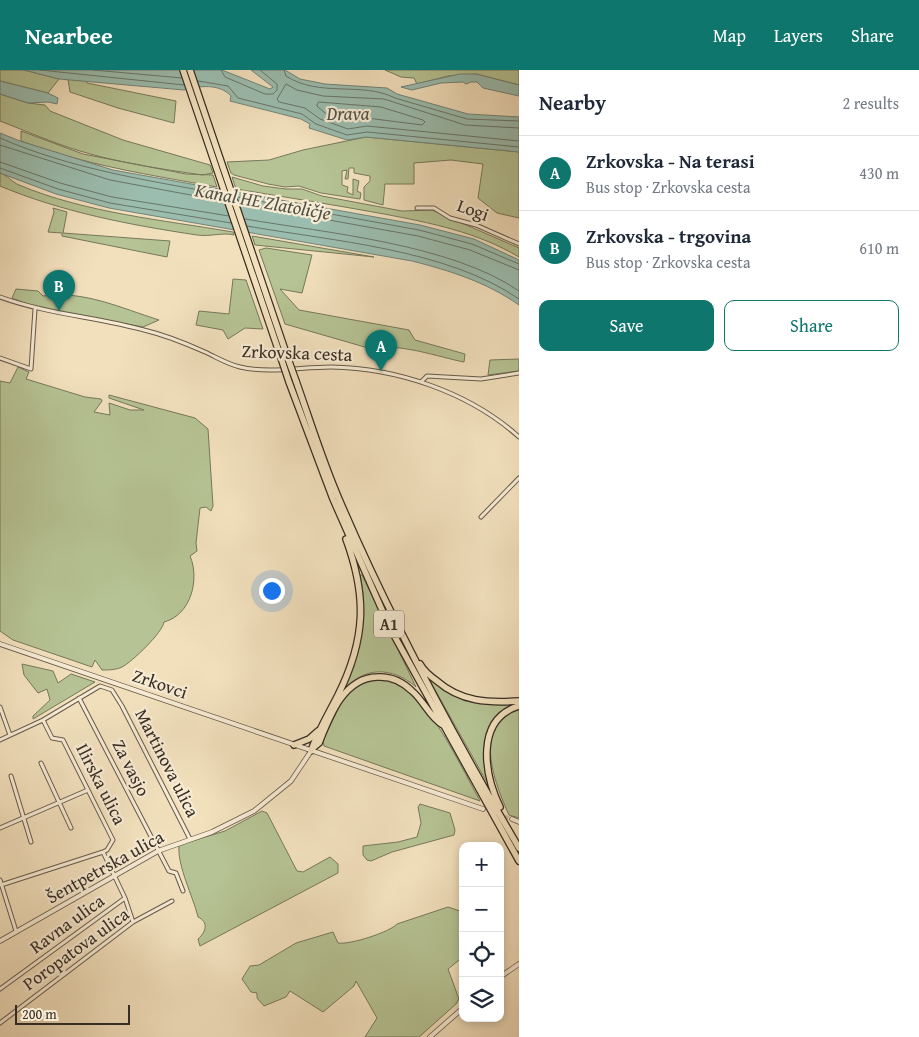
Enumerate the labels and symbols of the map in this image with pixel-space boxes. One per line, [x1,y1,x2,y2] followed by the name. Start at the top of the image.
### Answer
[326,99,370,127] water label: Drava
[192,175,333,227] water label: Kanal HE Zlatoličje
[454,191,493,228] street label: Logi
[43,270,75,311] pin: B
[365,330,397,371] pin: A
[241,337,353,368] street label: Zrkovska cesta
[259,578,285,604] your location
[374,610,404,638] road number: A1
[129,662,191,706] street label: Zrkovci
[129,704,207,822] street label: Martinova ulica
[106,735,157,801] street label: Za vasjo
[69,738,134,830] street label: Ilirska ulica
[41,823,169,910] street label: Šentpetrska ulica
[24,887,110,960] street label: Ravna ulica
[17,900,135,997] street label: Poropatova ulica
[15,1002,130,1025] scale bar

